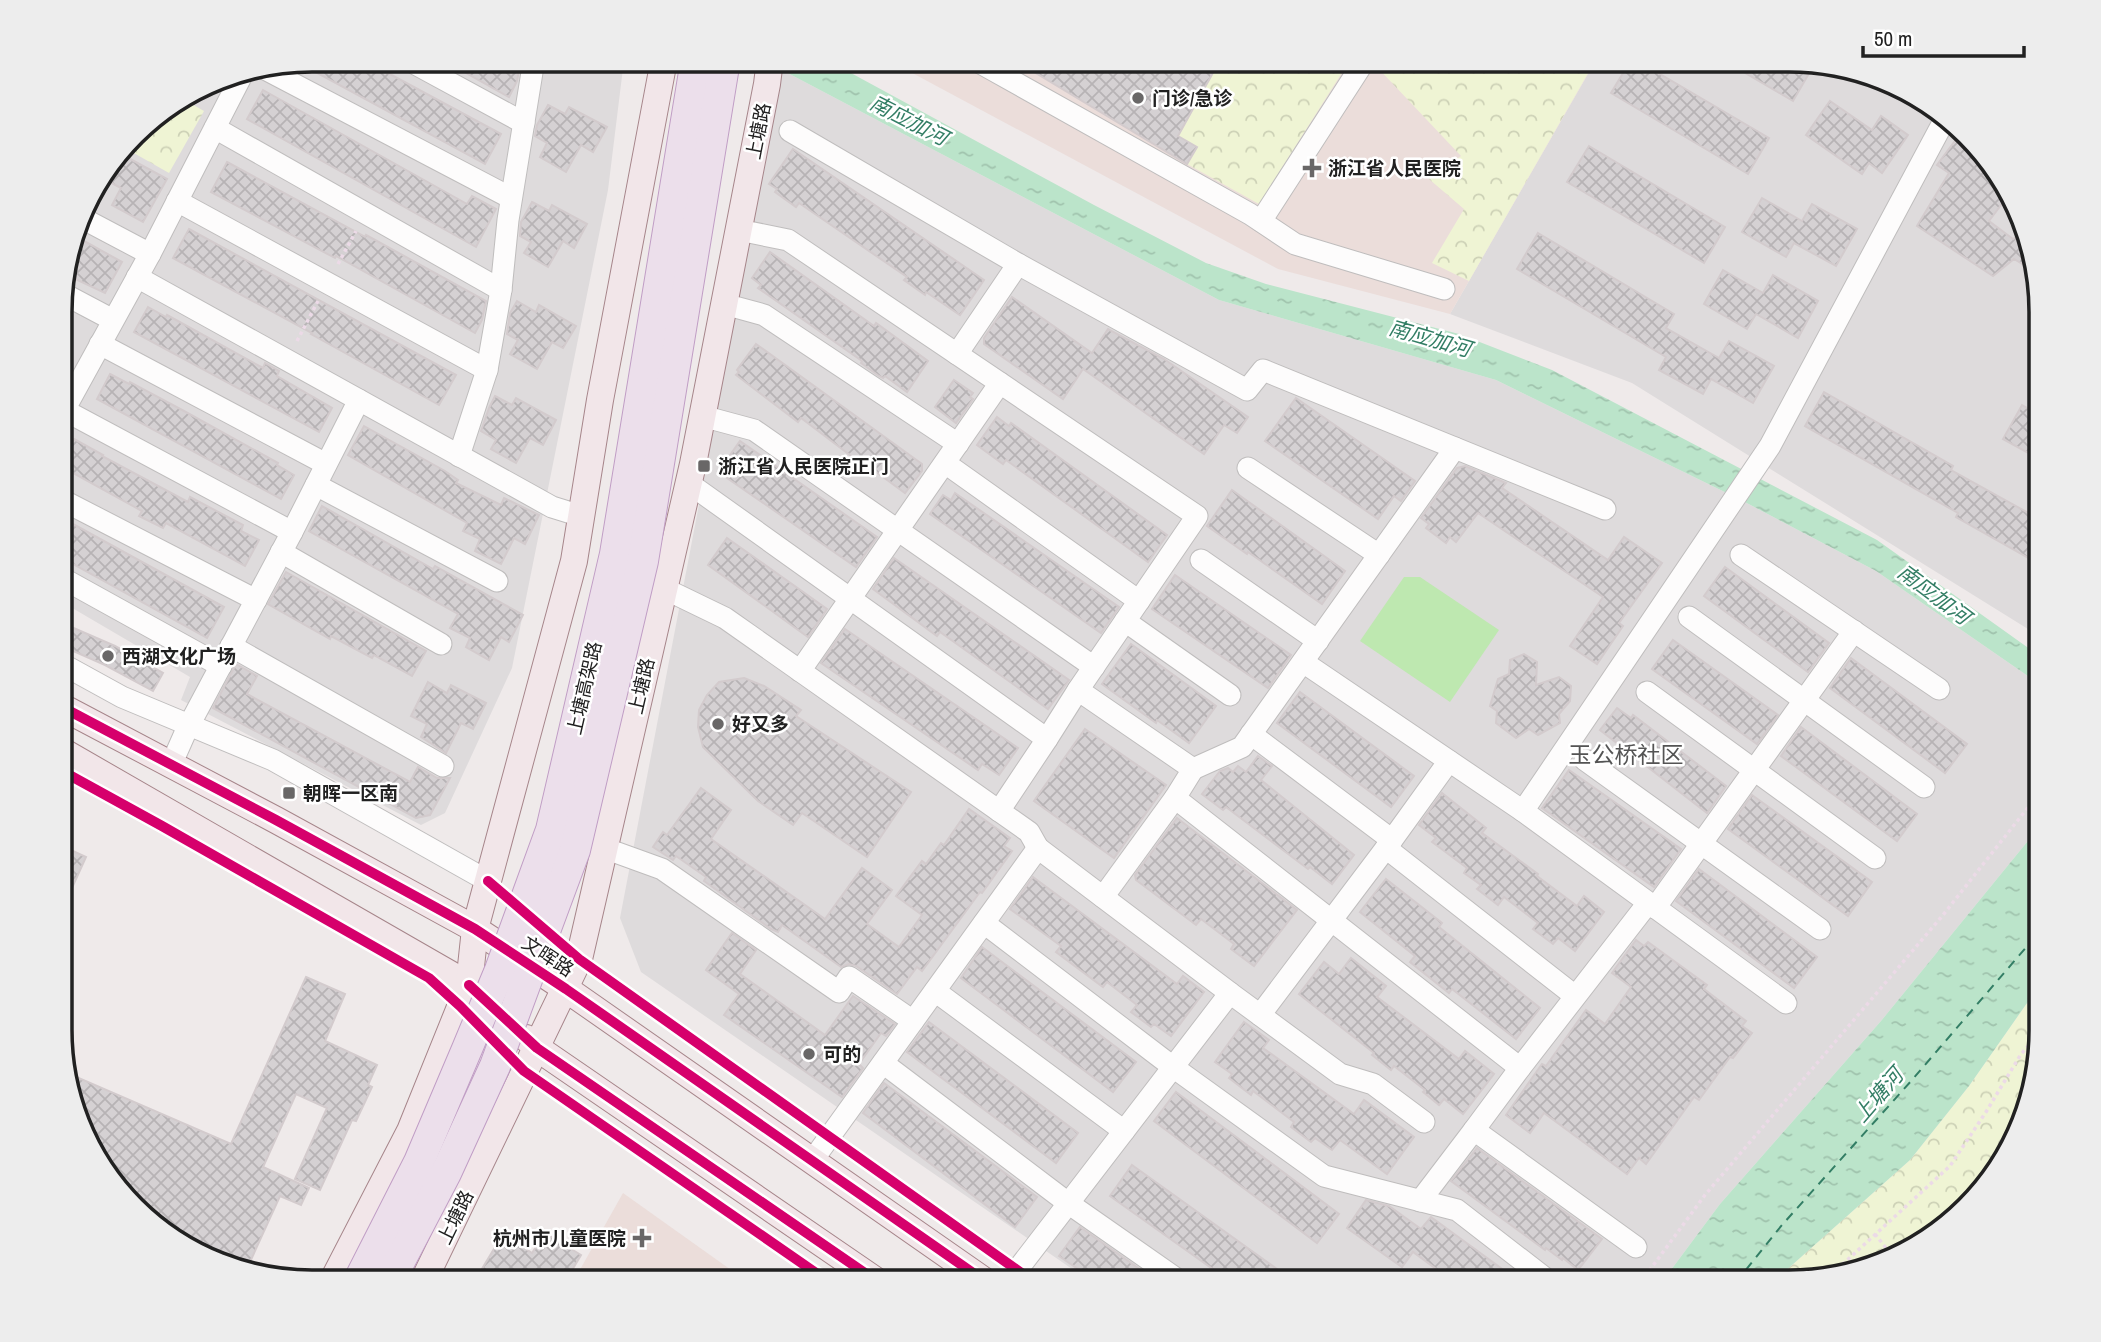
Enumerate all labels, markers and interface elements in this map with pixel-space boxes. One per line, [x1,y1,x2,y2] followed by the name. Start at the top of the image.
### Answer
[1863,14,2024,58] scale bar
[1874,24,1912,53] text: 50 m
[1152,85,1233,111] place label: 门诊/急诊
[865,88,957,154] water label: 南应加河
[1130,90,1146,106] marker: 门诊/急诊
[740,101,776,161] street label: 上塘路
[1328,155,1461,181] place label: 浙江省人民医院
[1302,158,1322,178] marker: 浙江省人民医院
[1386,312,1478,365] water label: 南应加河
[718,453,889,479] place label: 浙江省人民医院正门
[696,458,712,474] marker: 浙江省人民医院正门
[1892,557,1979,633] water label: 南应加河
[561,639,607,737] street label: 上塘高架路
[122,643,236,669] place label: 西湖文化广场
[100,648,116,664] marker: 西湖文化广场
[622,655,660,717] street label: 上塘路
[732,711,789,737] place label: 好又多
[710,716,726,732] marker: 好又多
[1569,739,1684,770] district label: 玉公桥社区
[303,780,398,806] place label: 朝晖一区南
[281,785,297,801] marker: 朝晖一区南
[517,930,579,982] street label: 文晖路
[823,1041,861,1067] place label: 可的
[801,1046,817,1062] marker: 可的
[1846,1059,1912,1128] water label: 上塘河
[431,1186,479,1248] street label: 上塘路
[493,1225,626,1251] place label: 杭州市儿童医院
[632,1228,652,1248] marker: 杭州市儿童医院

